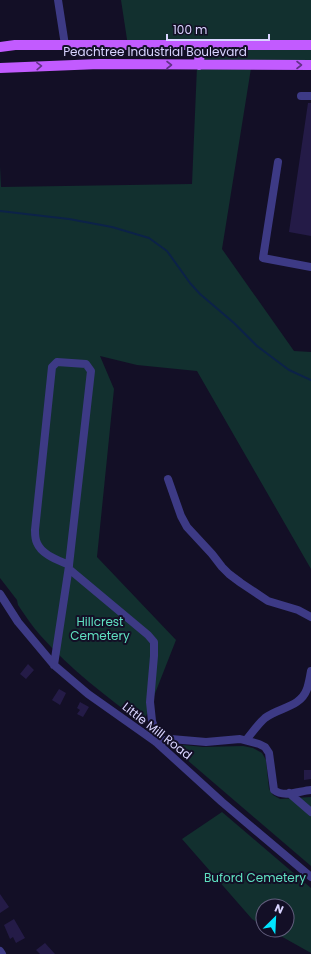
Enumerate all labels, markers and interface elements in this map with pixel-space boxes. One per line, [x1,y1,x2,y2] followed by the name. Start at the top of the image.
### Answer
[167,16,269,42] scale bar
[173,21,207,38] text: 100 m
[63,43,247,60] street label: Peachtree Industrial Boulevard
[166,61,172,69] one-way arrow
[296,61,302,69] one-way arrow
[36,62,42,70] one-way arrow
[70,613,130,644] park label: Hillcrest Cemetery
[119,698,196,763] street label: Little Mill Road
[204,869,306,886] park label: Buford Cemetery
[255,898,295,938] north arrow
[272,900,286,918] text: N

